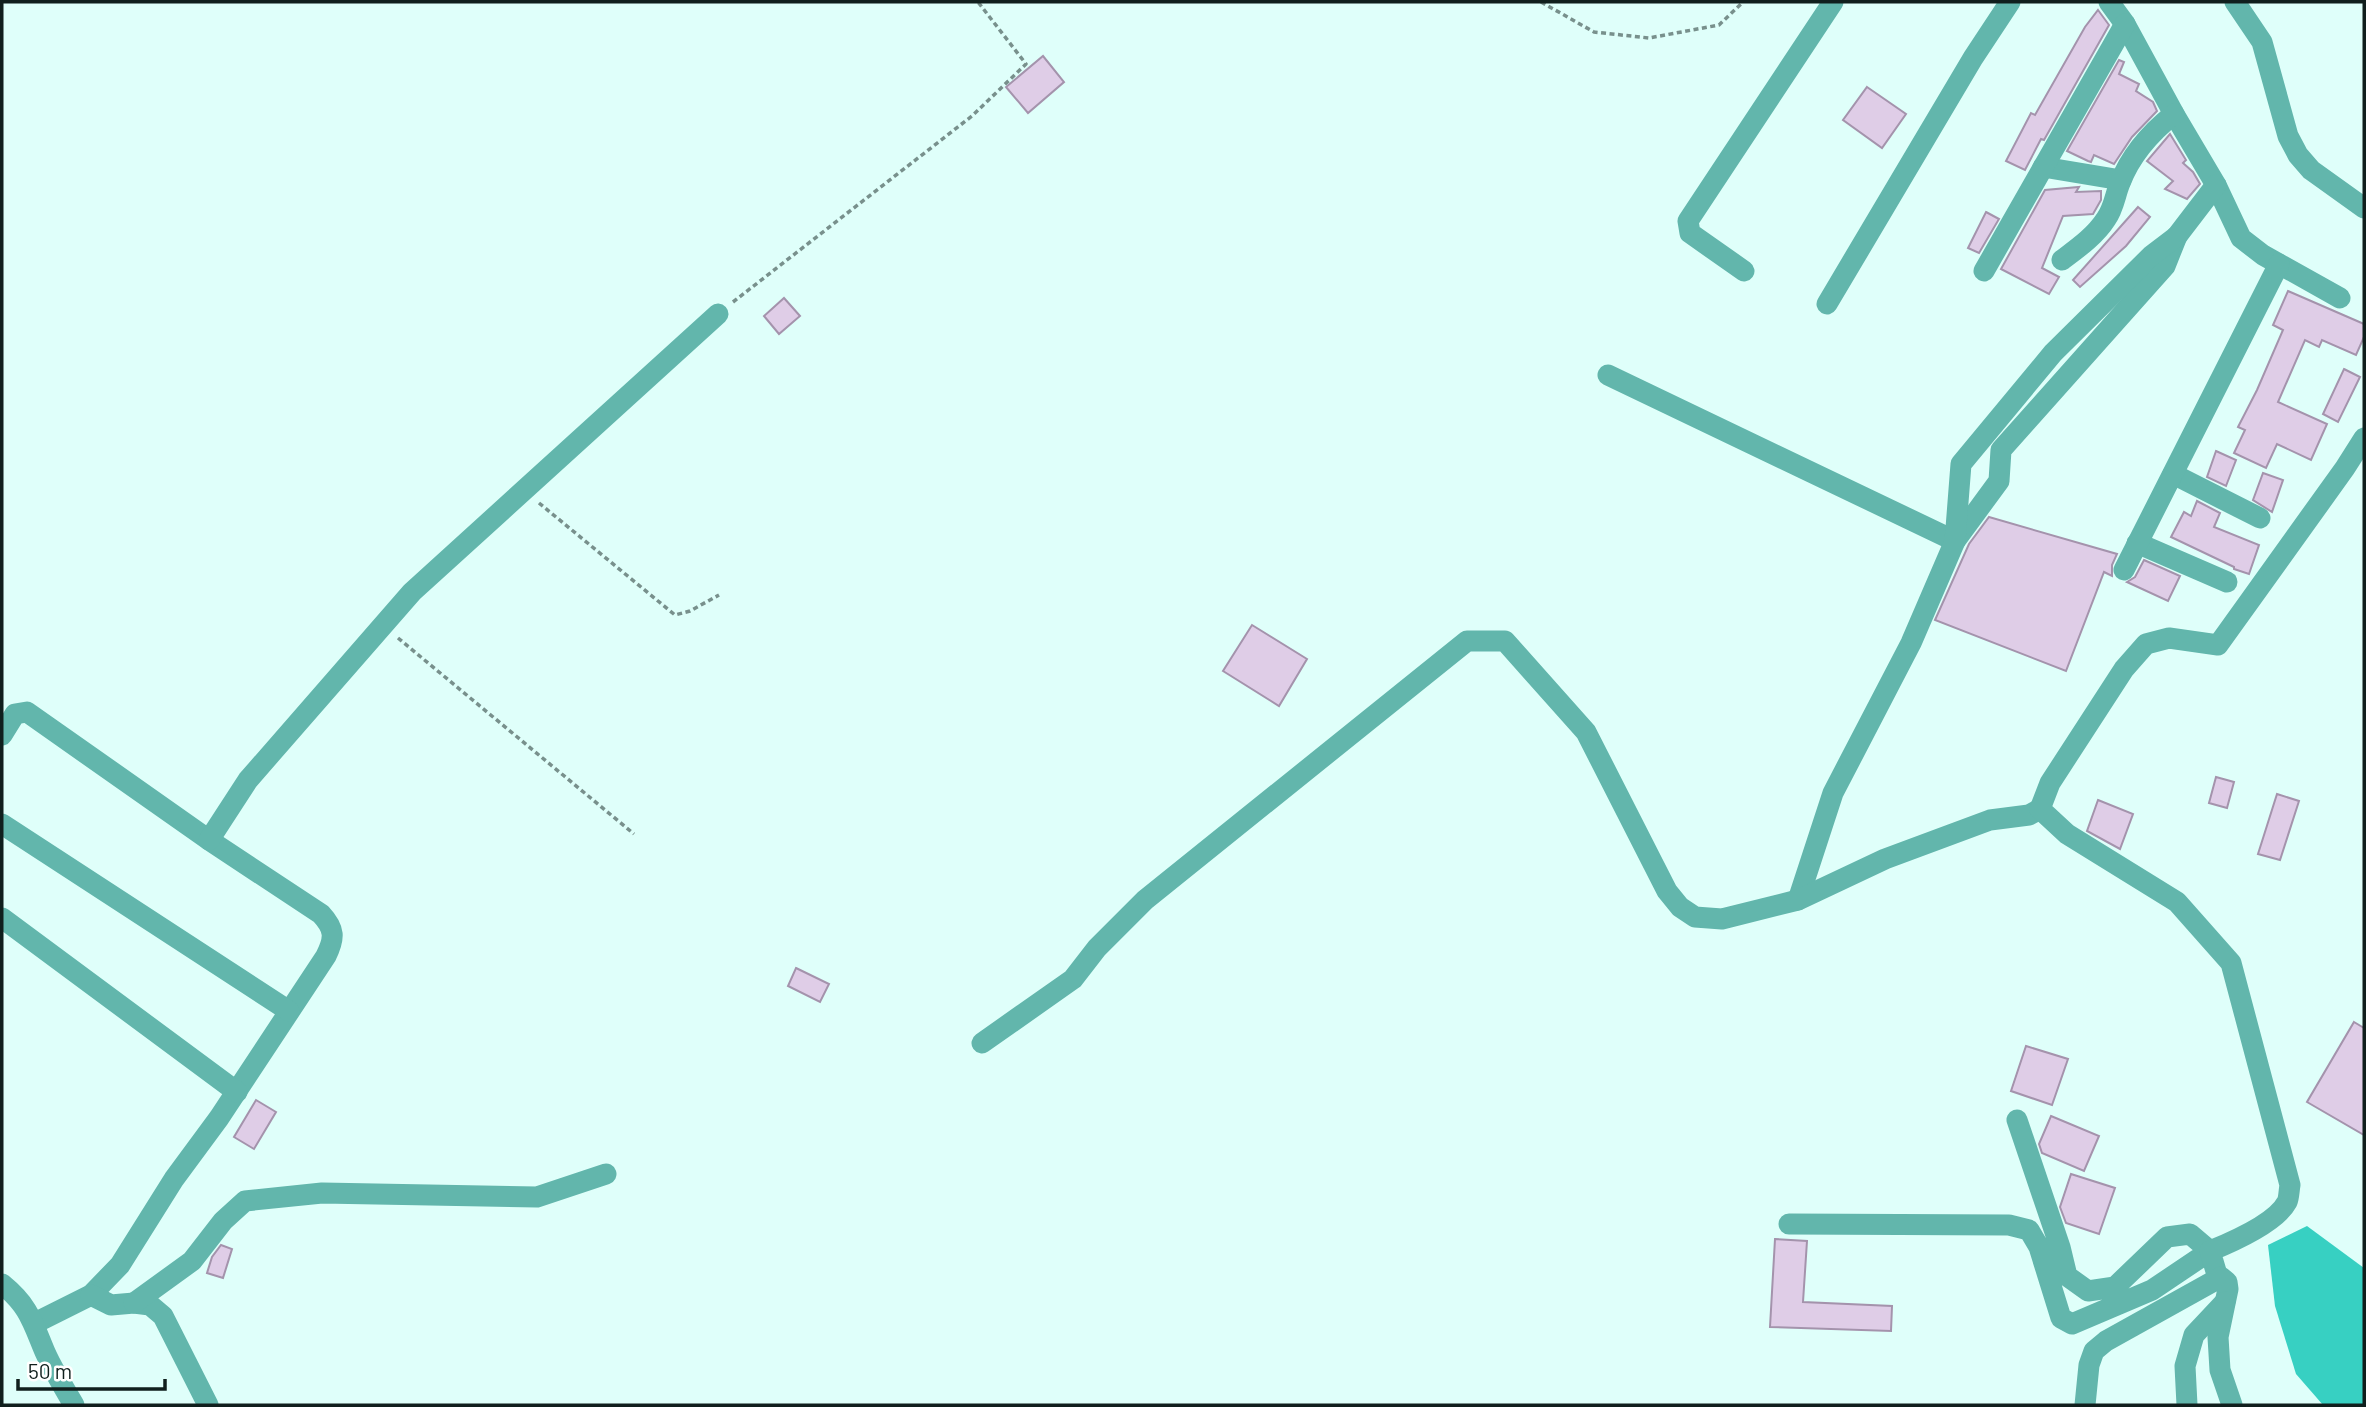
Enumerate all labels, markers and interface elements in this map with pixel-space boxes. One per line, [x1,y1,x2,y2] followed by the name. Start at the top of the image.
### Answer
[18,1348,164,1392] scale bar
[28,1358,72,1383] text: 50 m

